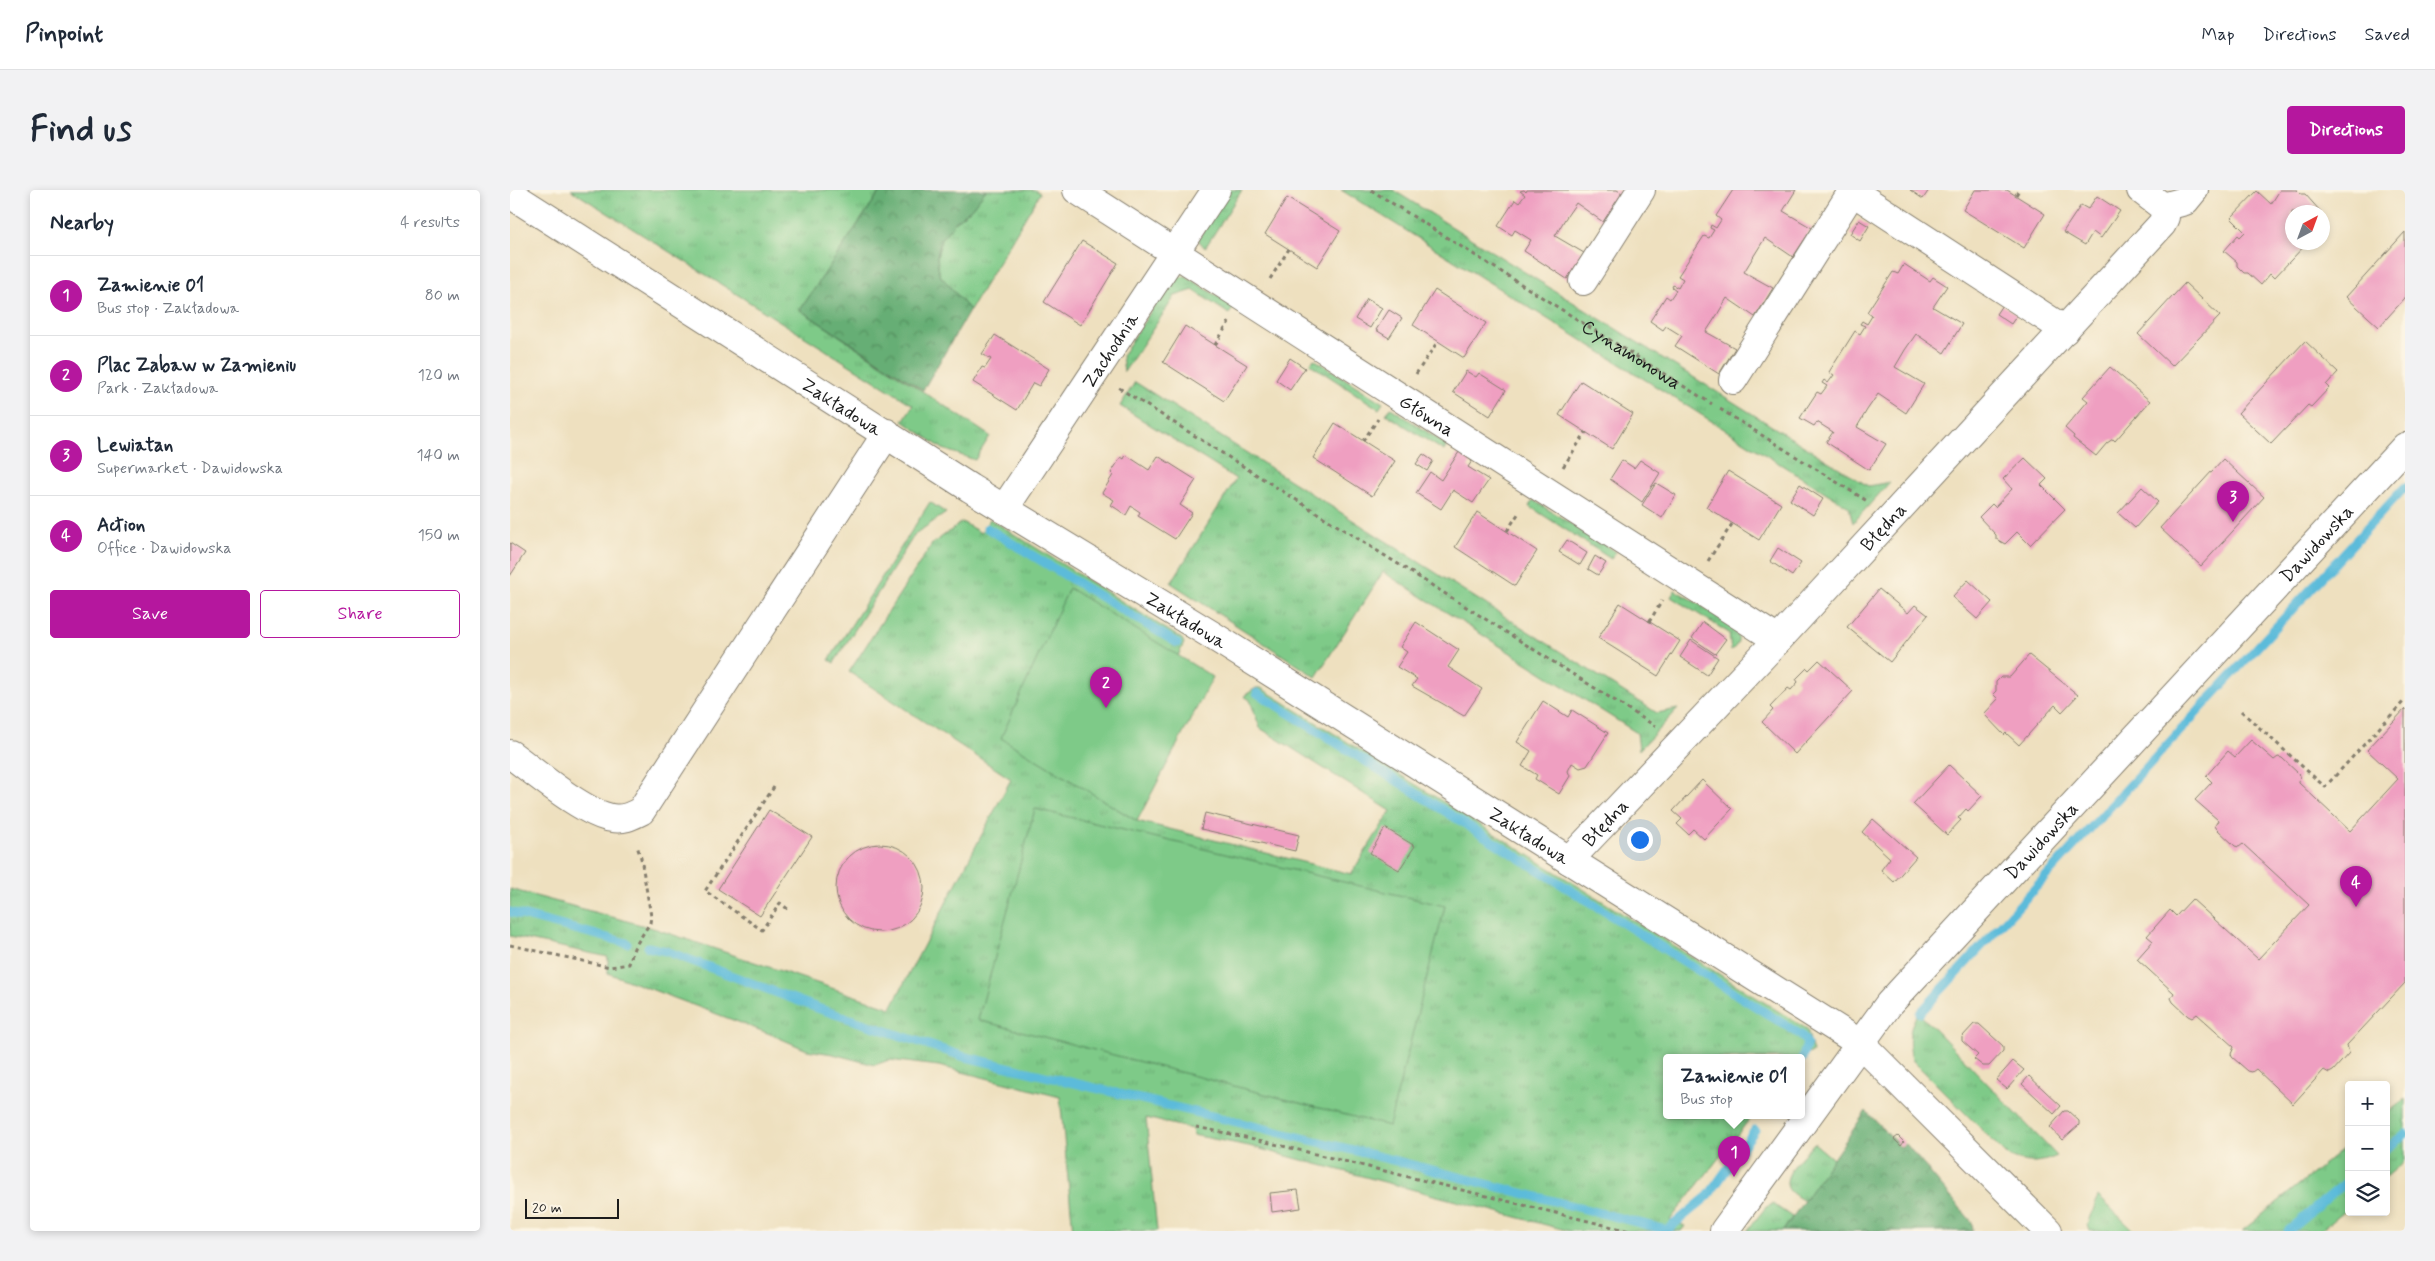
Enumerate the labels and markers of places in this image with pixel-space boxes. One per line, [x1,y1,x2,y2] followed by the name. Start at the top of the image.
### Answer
[2217,481,2249,522] pin: 3
[1090,667,1122,708] pin: 2
[2340,866,2372,907] pin: 4
[1718,1136,1750,1177] pin: 1

